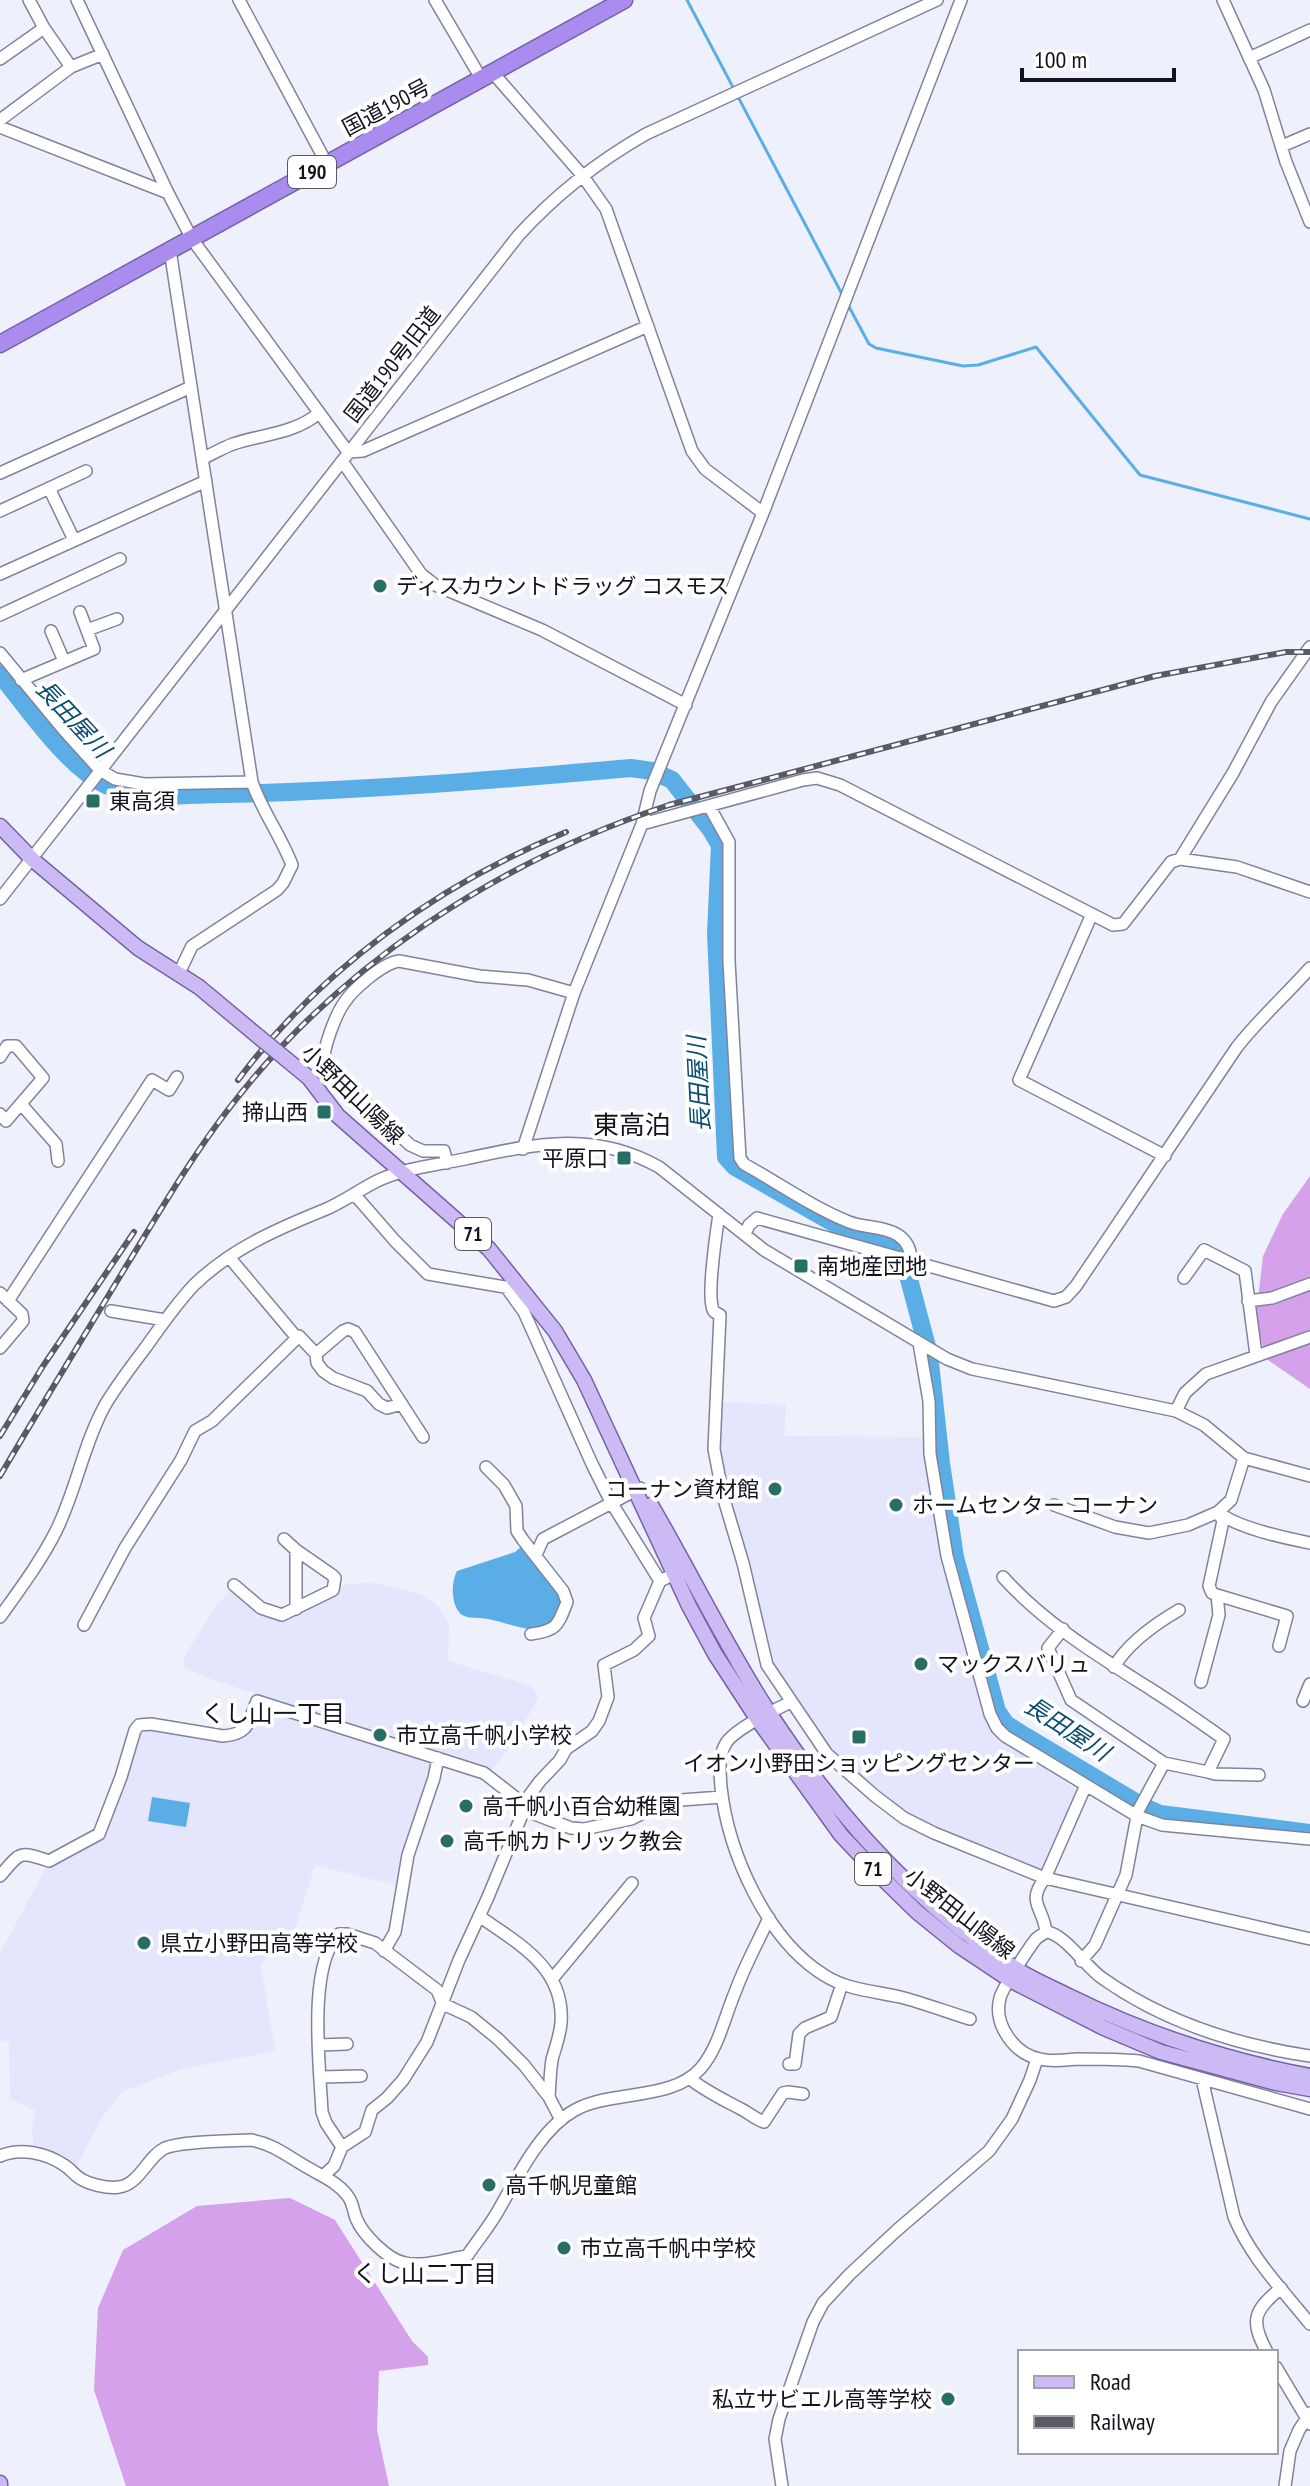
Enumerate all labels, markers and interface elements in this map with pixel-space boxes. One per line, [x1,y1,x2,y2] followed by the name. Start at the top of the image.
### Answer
[1022,32,1174,82] scale bar
[1034,44,1087,75] text: 100 m
[337,72,435,142] street label: 国道190号
[288,156,336,188] road number: 190
[338,300,446,428] street label: 国道190号旧道
[396,572,729,600] place label: ディスカウントドラッグ コスモス
[371,577,389,595] marker: ディスカウントドラッグ コスモス
[29,673,119,767] water label: 長田屋川
[109,787,175,815] place label: 東高須
[84,792,102,810] marker: 東高須
[680,1032,716,1133] water label: 長田屋川
[296,1038,410,1150] street label: 小野田山陽線
[242,1098,308,1126] place label: 揥山西
[315,1103,333,1121] marker: 揥山西
[593,1108,671,1141] district label: 東高泊
[542,1144,608,1172] place label: 平原口
[615,1149,633,1167] marker: 平原口
[455,1218,491,1250] road number: 71
[817,1252,927,1280] place label: 南地産団地
[792,1257,810,1275] marker: 南地産団地
[605,1475,759,1503] place label: コーナン資材館
[766,1480,784,1498] marker: コーナン資材館
[912,1491,1158,1519] place label: ホームセンター コーナン
[887,1496,905,1514] marker: ホームセンター コーナン
[937,1650,1090,1678] place label: マックスバリュ
[912,1655,930,1673] marker: マックスバリュ
[1019,1689,1118,1769] water label: 長田屋川
[201,1698,345,1729] district label: くし山一丁目
[396,1721,572,1749] place label: 市立高千帆小学校
[371,1726,389,1744] marker: 市立高千帆小学校
[850,1728,868,1746] marker: イオン小野田ショッピングセンター
[683,1749,1035,1777] place label: イオン小野田ショッピングセンター
[482,1792,680,1820] place label: 高千帆小百合幼稚園
[457,1797,475,1815] marker: 高千帆小百合幼稚園
[463,1827,683,1855] place label: 高千帆カトリック教会
[438,1832,456,1850] marker: 高千帆カトリック教会
[855,1853,891,1885] road number: 71
[899,1861,1021,1965] street label: 小野田山陽線
[160,1929,358,1957] place label: 県立小野田高等学校
[135,1934,153,1952] marker: 県立小野田高等学校
[505,2171,637,2199] place label: 高千帆児童館
[480,2176,498,2194] marker: 高千帆児童館
[580,2234,756,2262] place label: 市立高千帆中学校
[555,2239,573,2257] marker: 市立高千帆中学校
[353,2258,497,2289] district label: くし山二丁目
[1018,2350,1278,2454] legend
[1090,2366,1131,2397] text: Road
[712,2385,932,2413] place label: 私立サビエル高等学校
[939,2390,957,2408] marker: 私立サビエル高等学校
[1090,2406,1155,2437] text: Railway

